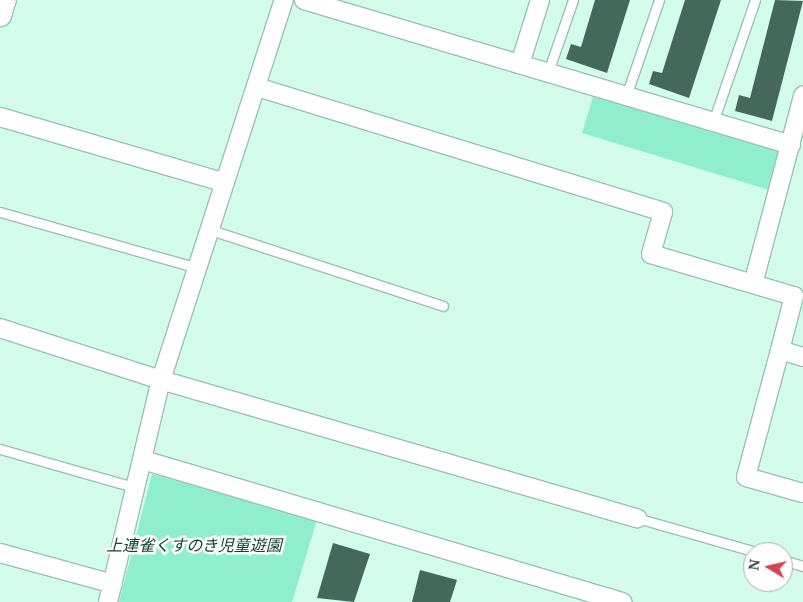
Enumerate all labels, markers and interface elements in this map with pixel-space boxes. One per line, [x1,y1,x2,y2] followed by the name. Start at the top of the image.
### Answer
[106,535,282,555] park label: 上連雀くすのき児童遊園
[743,542,793,592] north arrow
[743,558,764,572] text: N

